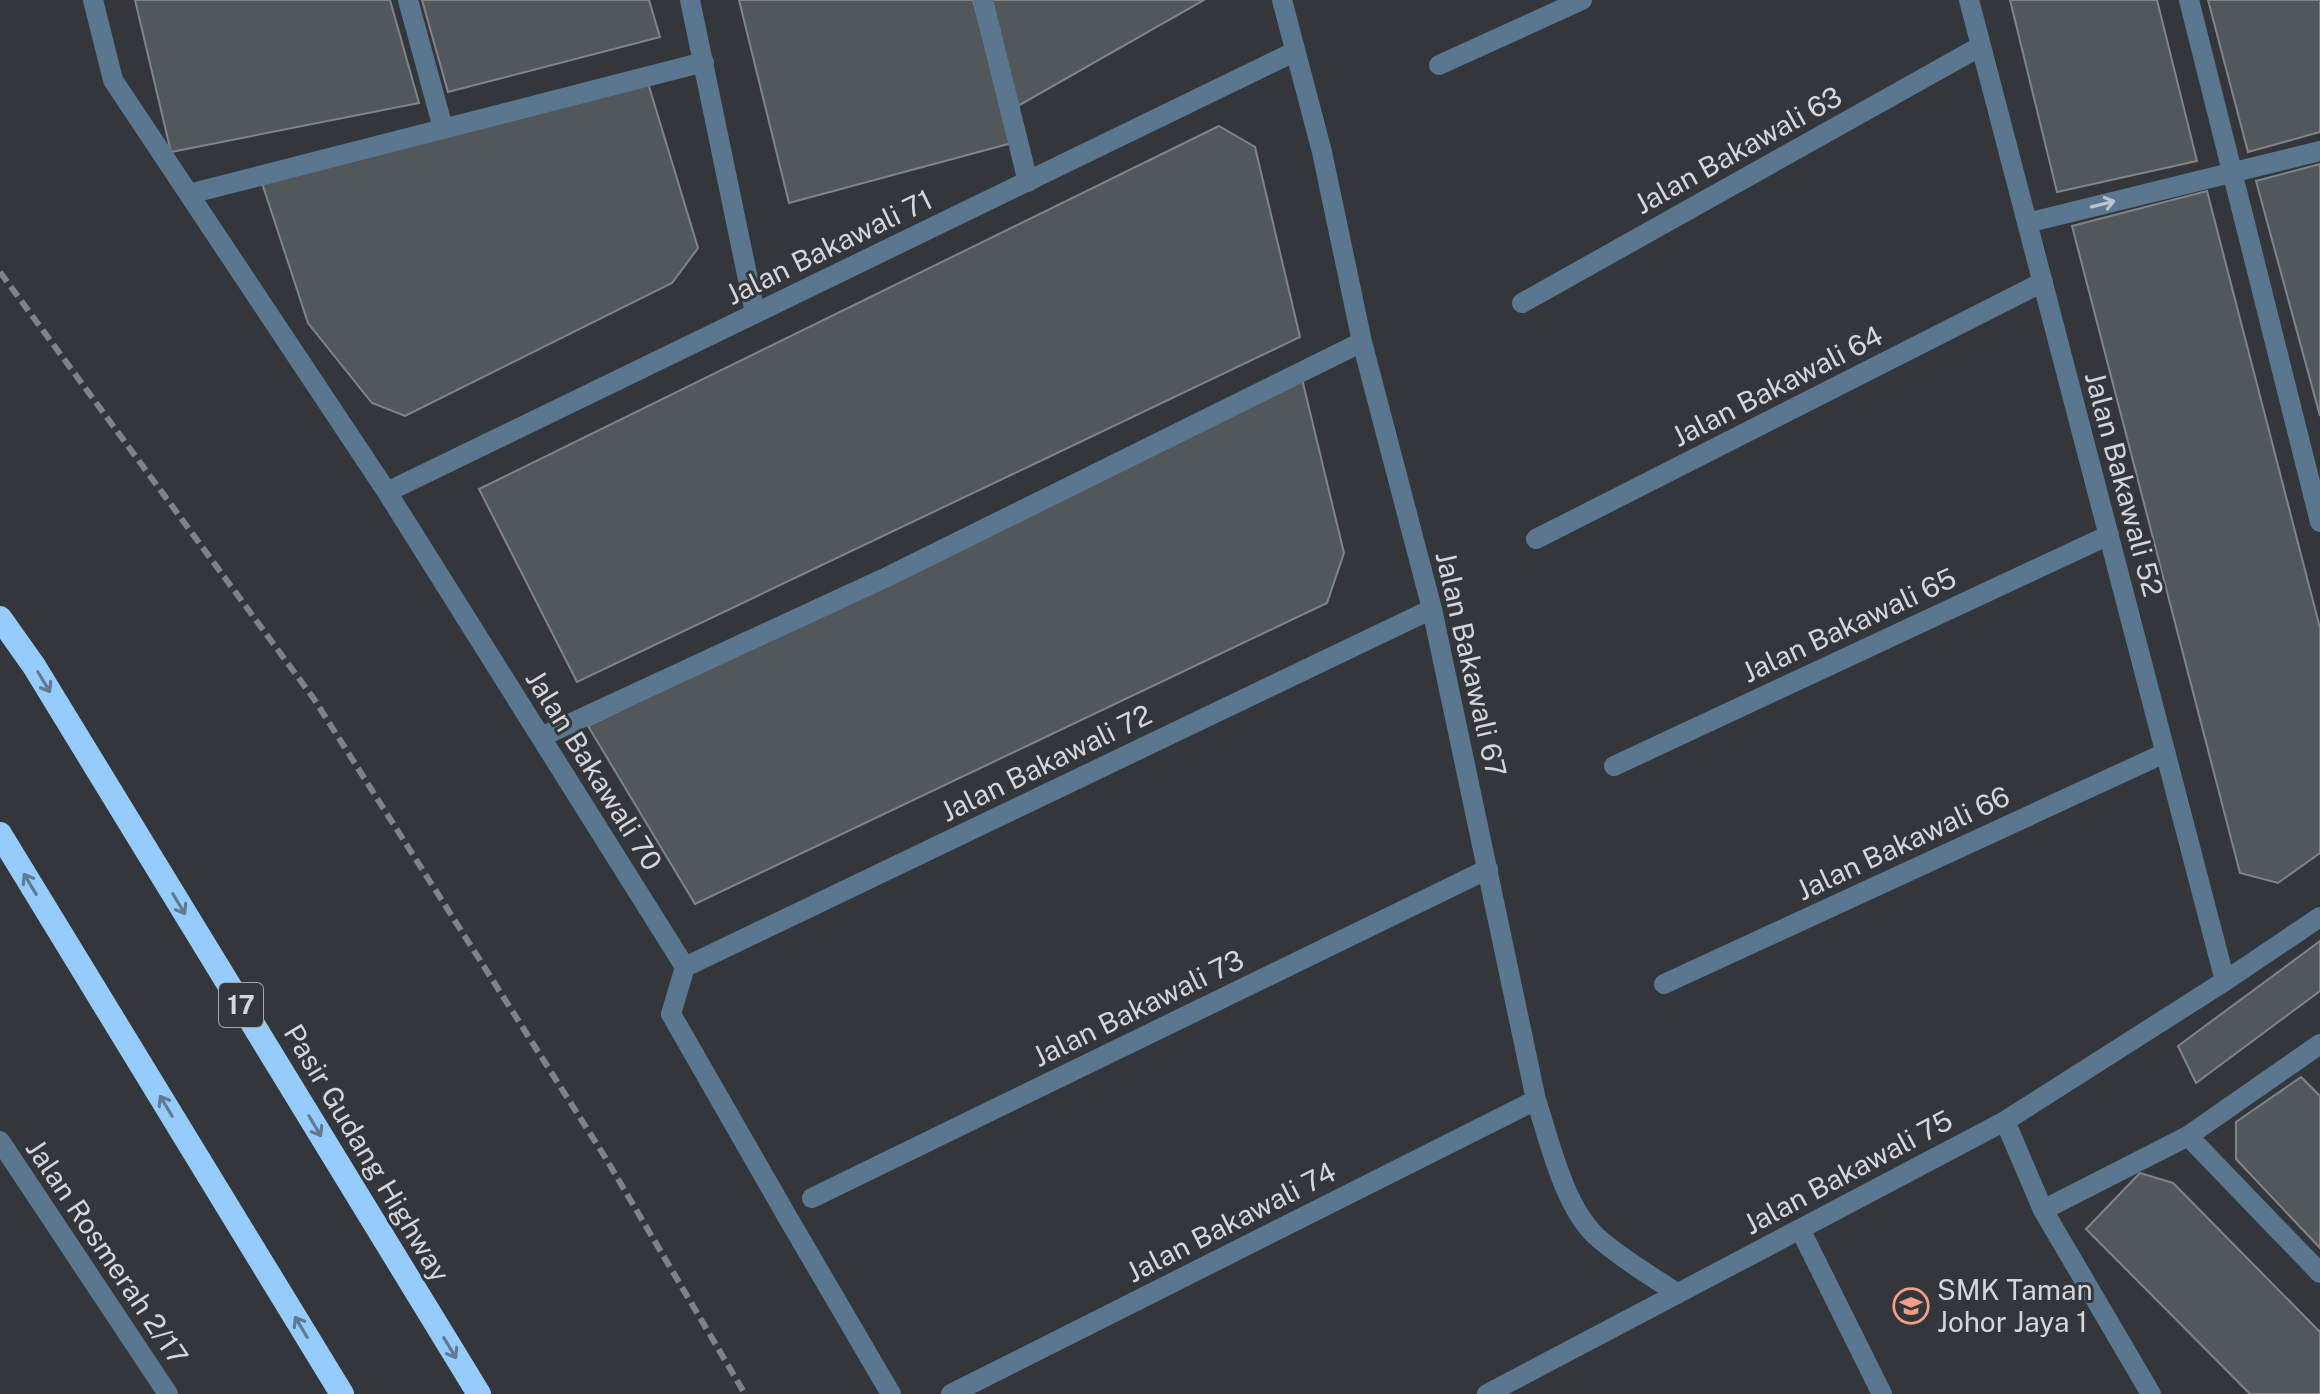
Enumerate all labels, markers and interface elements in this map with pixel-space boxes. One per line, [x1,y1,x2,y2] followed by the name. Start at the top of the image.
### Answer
[1628,79,1847,220] street label: Jalan Bakawali 63
[720,182,937,311] street label: Jalan Bakawali 71
[2089,196,2115,211] one-way arrow
[1666,318,1888,453] street label: Jalan Bakawali 64
[2079,368,2170,600] street label: Jalan Bakawali 52
[1429,548,1513,780] street label: Jalan Bakawali 67
[1737,561,1961,689] street label: Jalan Bakawali 65
[519,663,669,876] street label: Jalan Bakawali 70
[36,670,52,693] one-way arrow
[935,697,1157,828] street label: Jalan Bakawali 72
[1791,779,2015,906] street label: Jalan Bakawali 66
[22,873,38,896] one-way arrow
[172,892,188,915] one-way arrow
[1027,942,1249,1073] street label: Jalan Bakawali 73
[219,983,263,1027] road number: 17
[278,1018,457,1287] street label: Pasir Gudang Highway
[158,1095,174,1117] one-way arrow
[1738,1103,1958,1240] street label: Jalan Bakawali 75
[307,1114,323,1137] one-way arrow
[20,1133,195,1371] street label: Jalan Rosmerah 2/17
[1121,1155,1341,1289] street label: Jalan Bakawali 74
[1937,1273,2093,1338] place label: SMK Taman Johor Jaya 1
[1892,1287,1930,1325] school or university icon: SMK Taman Johor Jaya 1
[293,1316,309,1339] one-way arrow
[443,1336,459,1359] one-way arrow

